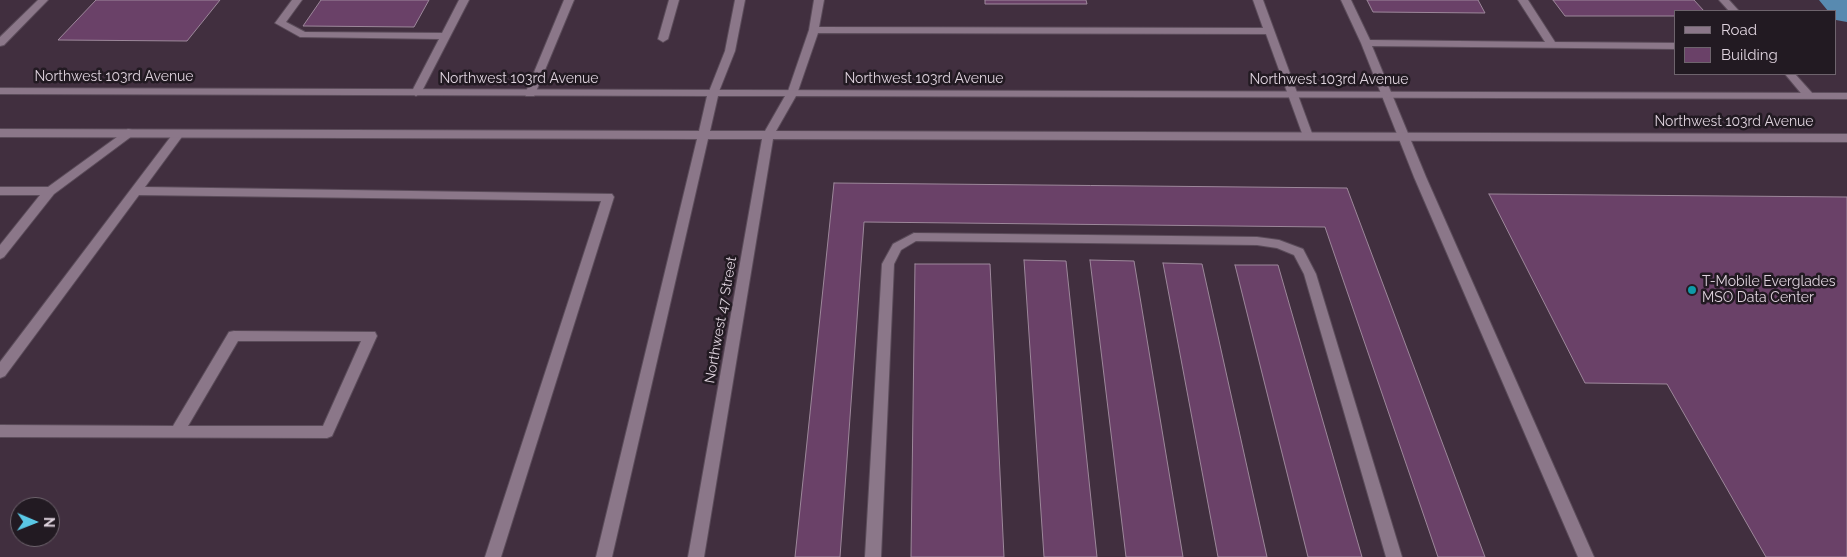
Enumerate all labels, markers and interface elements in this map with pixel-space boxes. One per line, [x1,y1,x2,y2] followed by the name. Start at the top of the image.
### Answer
[1674,10,1837,75] legend
[1721,21,1757,39] text: Road
[1721,46,1778,64] text: Building
[34,69,194,85] street label: Northwest 103rd Avenue
[439,71,599,87] street label: Northwest 103rd Avenue
[844,71,1004,87] street label: Northwest 103rd Avenue
[1249,72,1409,88] street label: Northwest 103rd Avenue
[1654,114,1814,130] street label: Northwest 103rd Avenue
[702,255,740,385] street label: Northwest 47 Street
[1702,274,1836,306] place label: T-Mobile Everglades MSO Data Center
[1686,284,1698,296] marker: T-Mobile Everglades MSO Data Center
[10,497,60,547] north arrow
[41,517,57,528] text: N

